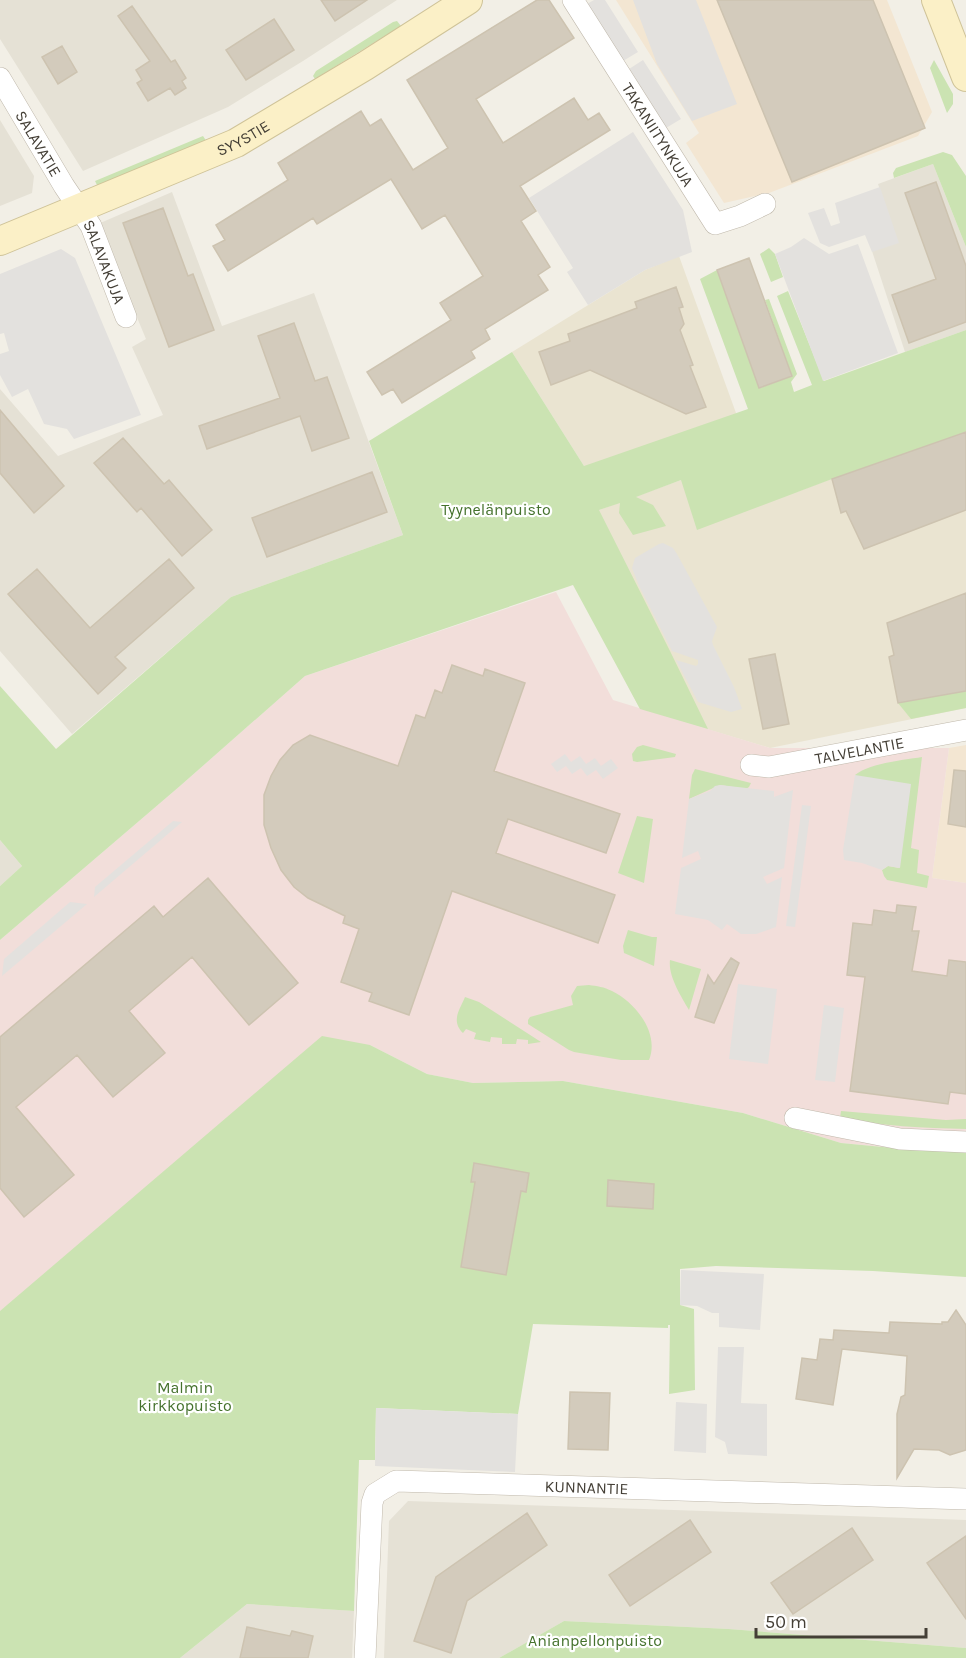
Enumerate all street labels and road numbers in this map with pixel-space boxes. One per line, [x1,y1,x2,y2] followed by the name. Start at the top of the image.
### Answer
[618,79,698,190] street label: TAKANIITYNKUJA
[11,107,65,180] street label: SALAVATIE
[214,116,273,160] street label: SYYSTIE
[79,216,129,307] street label: SALAVAKUJA
[813,733,906,768] street label: TALVELANTIE
[544,1477,629,1498] street label: KUNNANTIE

